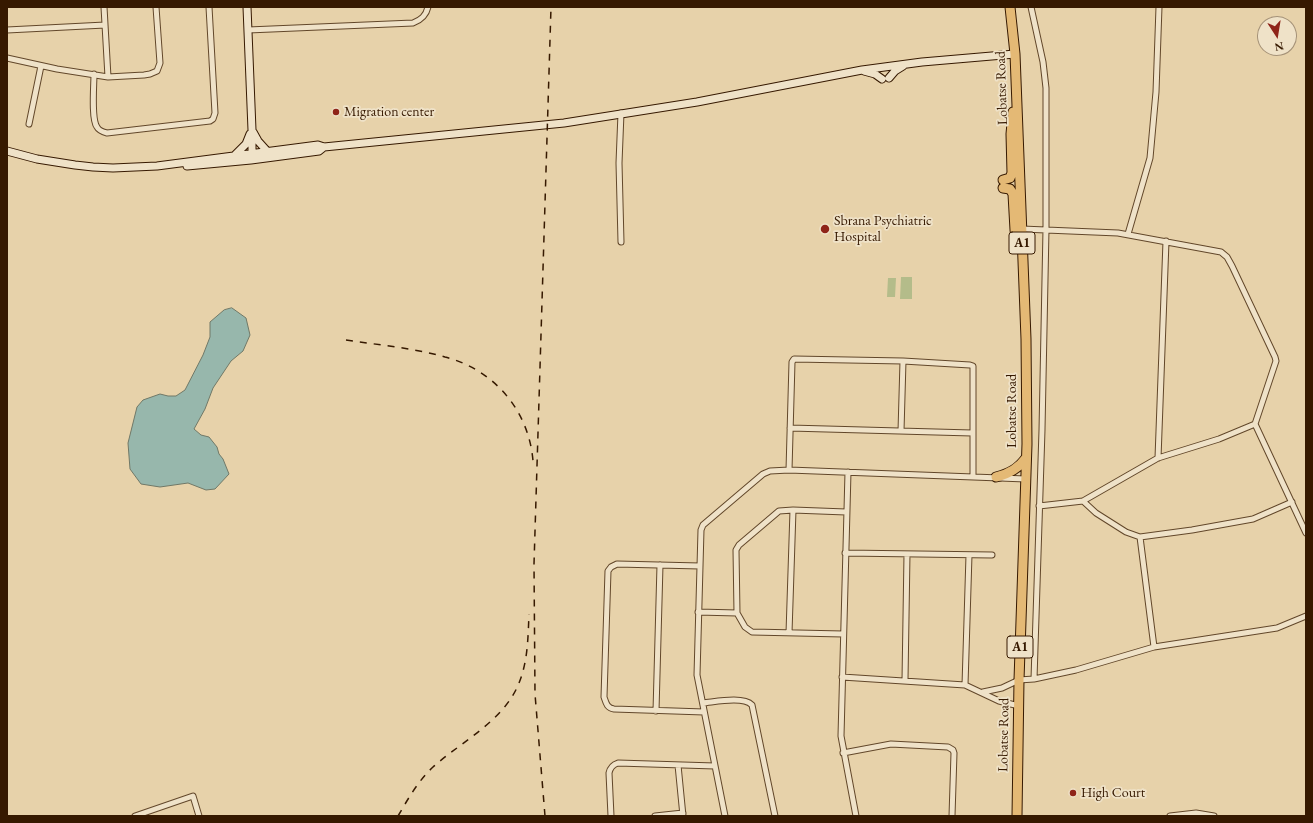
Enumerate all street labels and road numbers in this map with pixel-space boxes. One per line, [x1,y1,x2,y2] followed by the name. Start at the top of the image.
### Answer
[992,51,1012,125] street label: Lobatse Road
[1009,232,1035,254] road number: A1
[1004,374,1020,448] street label: Lobatse Road
[1007,636,1033,658] road number: A1
[995,698,1013,772] street label: Lobatse Road

